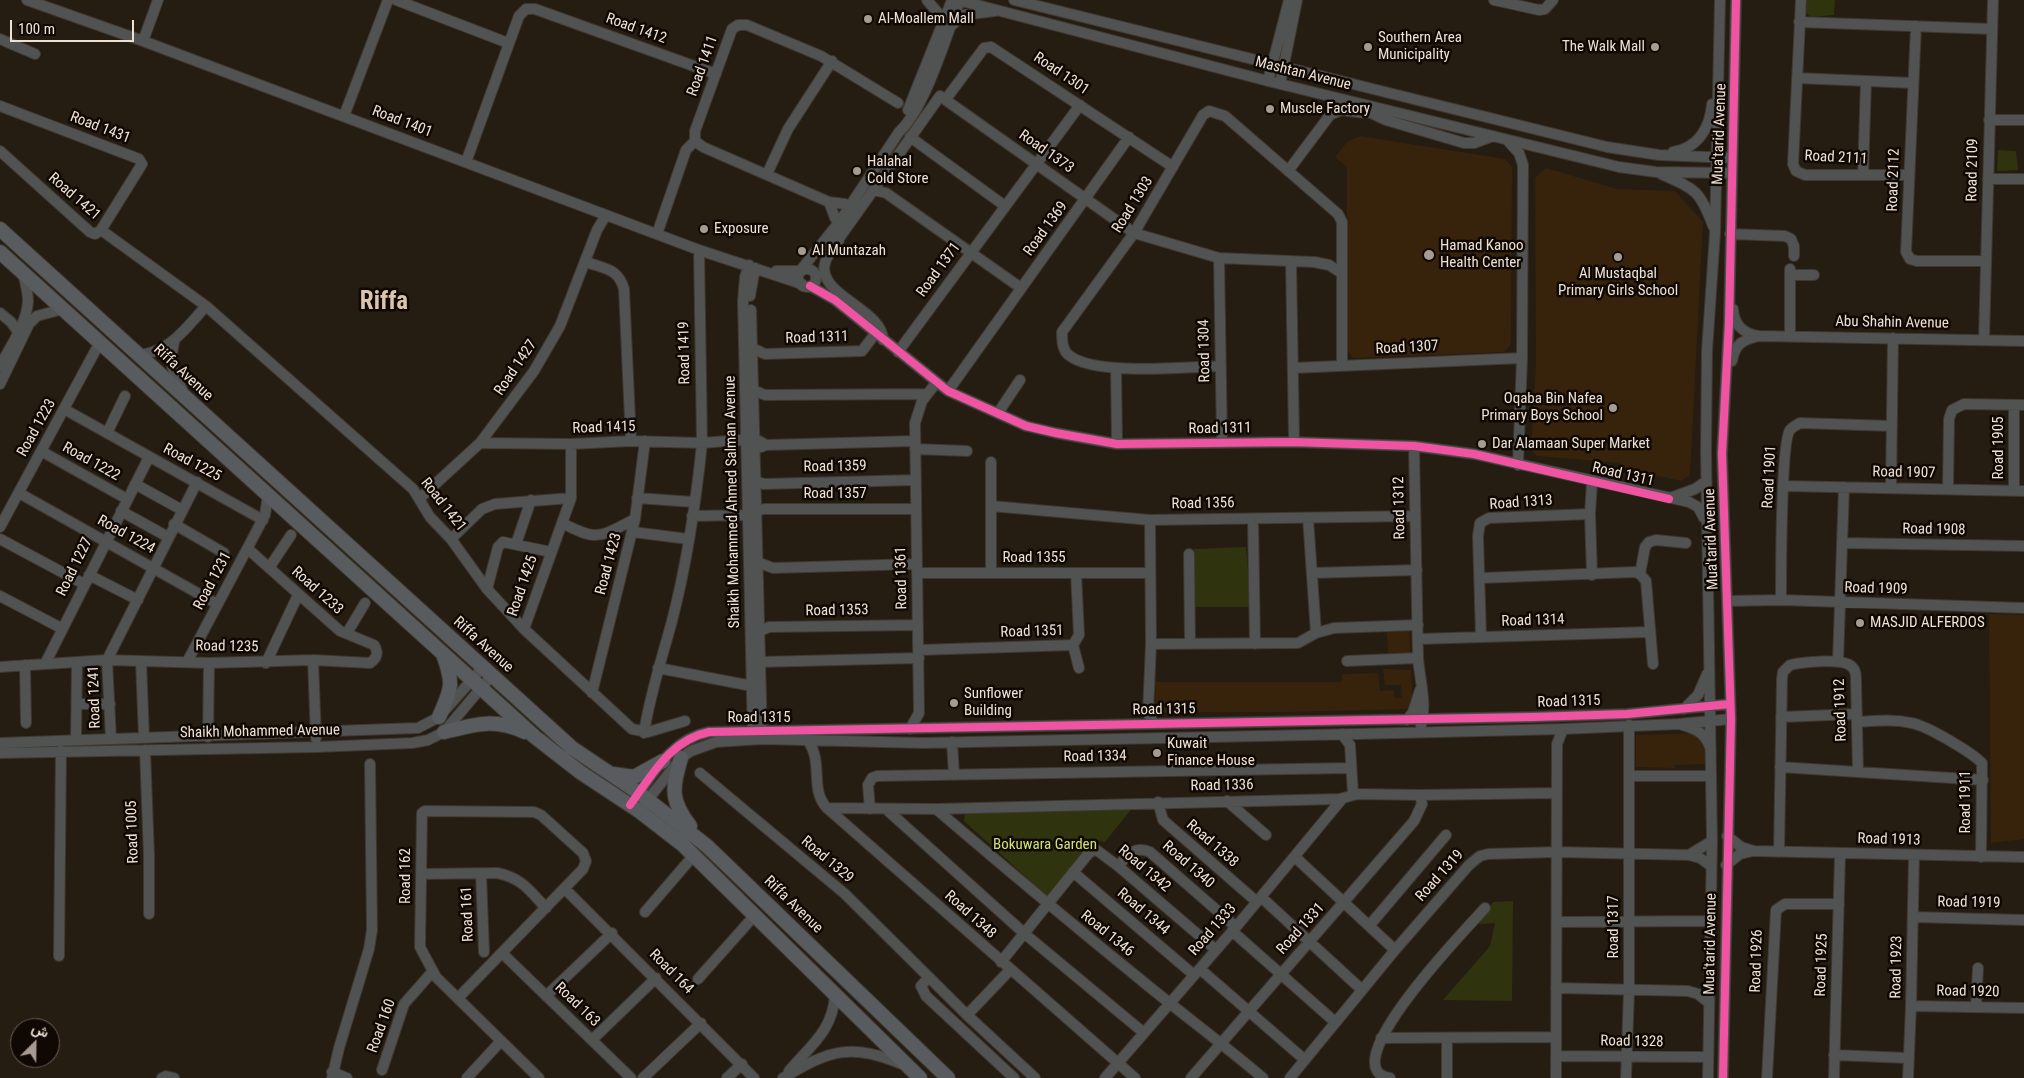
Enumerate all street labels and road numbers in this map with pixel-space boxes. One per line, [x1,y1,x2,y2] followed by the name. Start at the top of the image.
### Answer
[603,10,669,48] street label: Road 1412
[684,33,722,99] street label: Road 1411
[1030,49,1092,99] street label: Road 1301
[1253,53,1353,95] street label: Mashtan Avenue
[1709,83,1731,185] street label: Mua'tarid Avenue
[369,102,435,142] street label: Road 1401
[67,108,133,148] street label: Road 1431
[1015,127,1077,177] street label: Road 1373
[1963,138,1983,202] street label: Road 2109
[1804,147,1868,169] street label: Road 2111
[1884,148,1904,212] street label: Road 2112
[44,169,104,225] street label: Road 1421
[1109,173,1157,237] street label: Road 1303
[1020,198,1072,260] street label: Road 1369
[913,239,965,301] street label: Road 1371
[1835,313,1949,333] street label: Abu Shahin Avenue
[1195,319,1215,383] street label: Road 1304
[675,321,695,385] street label: Road 1419
[785,328,849,348] street label: Road 1311
[491,337,541,399] street label: Road 1427
[1375,337,1439,359] street label: Road 1307
[150,341,216,405] street label: Riffa Avenue
[722,375,744,629] street label: Shaikh Mohammed Ahmed Salman Avenue
[14,396,60,460] street label: Road 1223
[1990,416,2008,480] street label: Road 1905
[572,418,636,438] street label: Road 1415
[1188,419,1252,439] street label: Road 1311
[59,439,123,485] street label: Road 1222
[160,440,224,486] street label: Road 1225
[1759,445,1781,509] street label: Road 1901
[803,457,867,477] street label: Road 1359
[1590,459,1656,491] street label: Road 1311
[1872,463,1936,483] street label: Road 1907
[416,475,470,535] street label: Road 1421
[1390,476,1410,540] street label: Road 1312
[803,485,867,503] street label: Road 1357
[1701,488,1723,590] street label: Mua'tarid Avenue
[1489,492,1553,514] street label: Road 1313
[1171,494,1235,514] street label: Road 1356
[94,512,158,558] street label: Road 1224
[1902,520,1966,540] street label: Road 1908
[592,531,626,597] street label: Road 1423
[53,535,97,599] street label: Road 1227
[892,546,912,610] street label: Road 1361
[190,549,236,613] street label: Road 1231
[1002,549,1066,567] street label: Road 1355
[504,553,542,619] street label: Road 1425
[288,563,346,619] street label: Road 1233
[1844,579,1908,599] street label: Road 1909
[805,601,869,621] street label: Road 1353
[1501,611,1565,631] street label: Road 1314
[449,613,517,677] street label: Riffa Avenue
[1000,622,1064,642] street label: Road 1351
[195,637,259,657] street label: Road 1235
[85,665,105,729] street label: Road 1241
[1831,678,1851,742] street label: Road 1912
[1537,692,1601,712] street label: Road 1315
[1132,700,1196,720] street label: Road 1315
[727,709,791,727] street label: Road 1315
[180,722,340,742] street label: Shaikh Mohammed Avenue
[1063,747,1127,767] street label: Road 1334
[1957,770,1975,834] street label: Road 1911
[1190,776,1254,796] street label: Road 1336
[123,800,143,864] street label: Road 1005
[1182,816,1242,872] street label: Road 1338
[1857,830,1921,850] street label: Road 1913
[797,833,857,887] street label: Road 1329
[1158,837,1218,893] street label: Road 1340
[1114,842,1174,896] street label: Road 1342
[1412,847,1468,905] street label: Road 1319
[397,848,415,904] street label: Road 162
[760,873,826,937] street label: Riffa Avenue
[1113,885,1173,939] street label: Road 1344
[458,886,478,942] street label: Road 161
[941,887,999,943] street label: Road 1348
[1701,893,1721,995] street label: Mua'tarid Avenue
[1937,893,2001,913] street label: Road 1919
[1605,895,1623,959] street label: Road 1317
[1185,900,1241,960] street label: Road 1333
[1273,900,1329,958] street label: Road 1331
[1077,907,1137,961] street label: Road 1346
[1747,929,1767,993] street label: Road 1926
[1812,933,1832,997] street label: Road 1925
[1887,935,1907,999] street label: Road 1923
[645,946,697,998] street label: Road 164
[551,979,603,1031] street label: Road 163
[1936,982,2000,1002] street label: Road 1920
[364,997,400,1055] street label: Road 160
[1600,1032,1664,1052] street label: Road 1328

